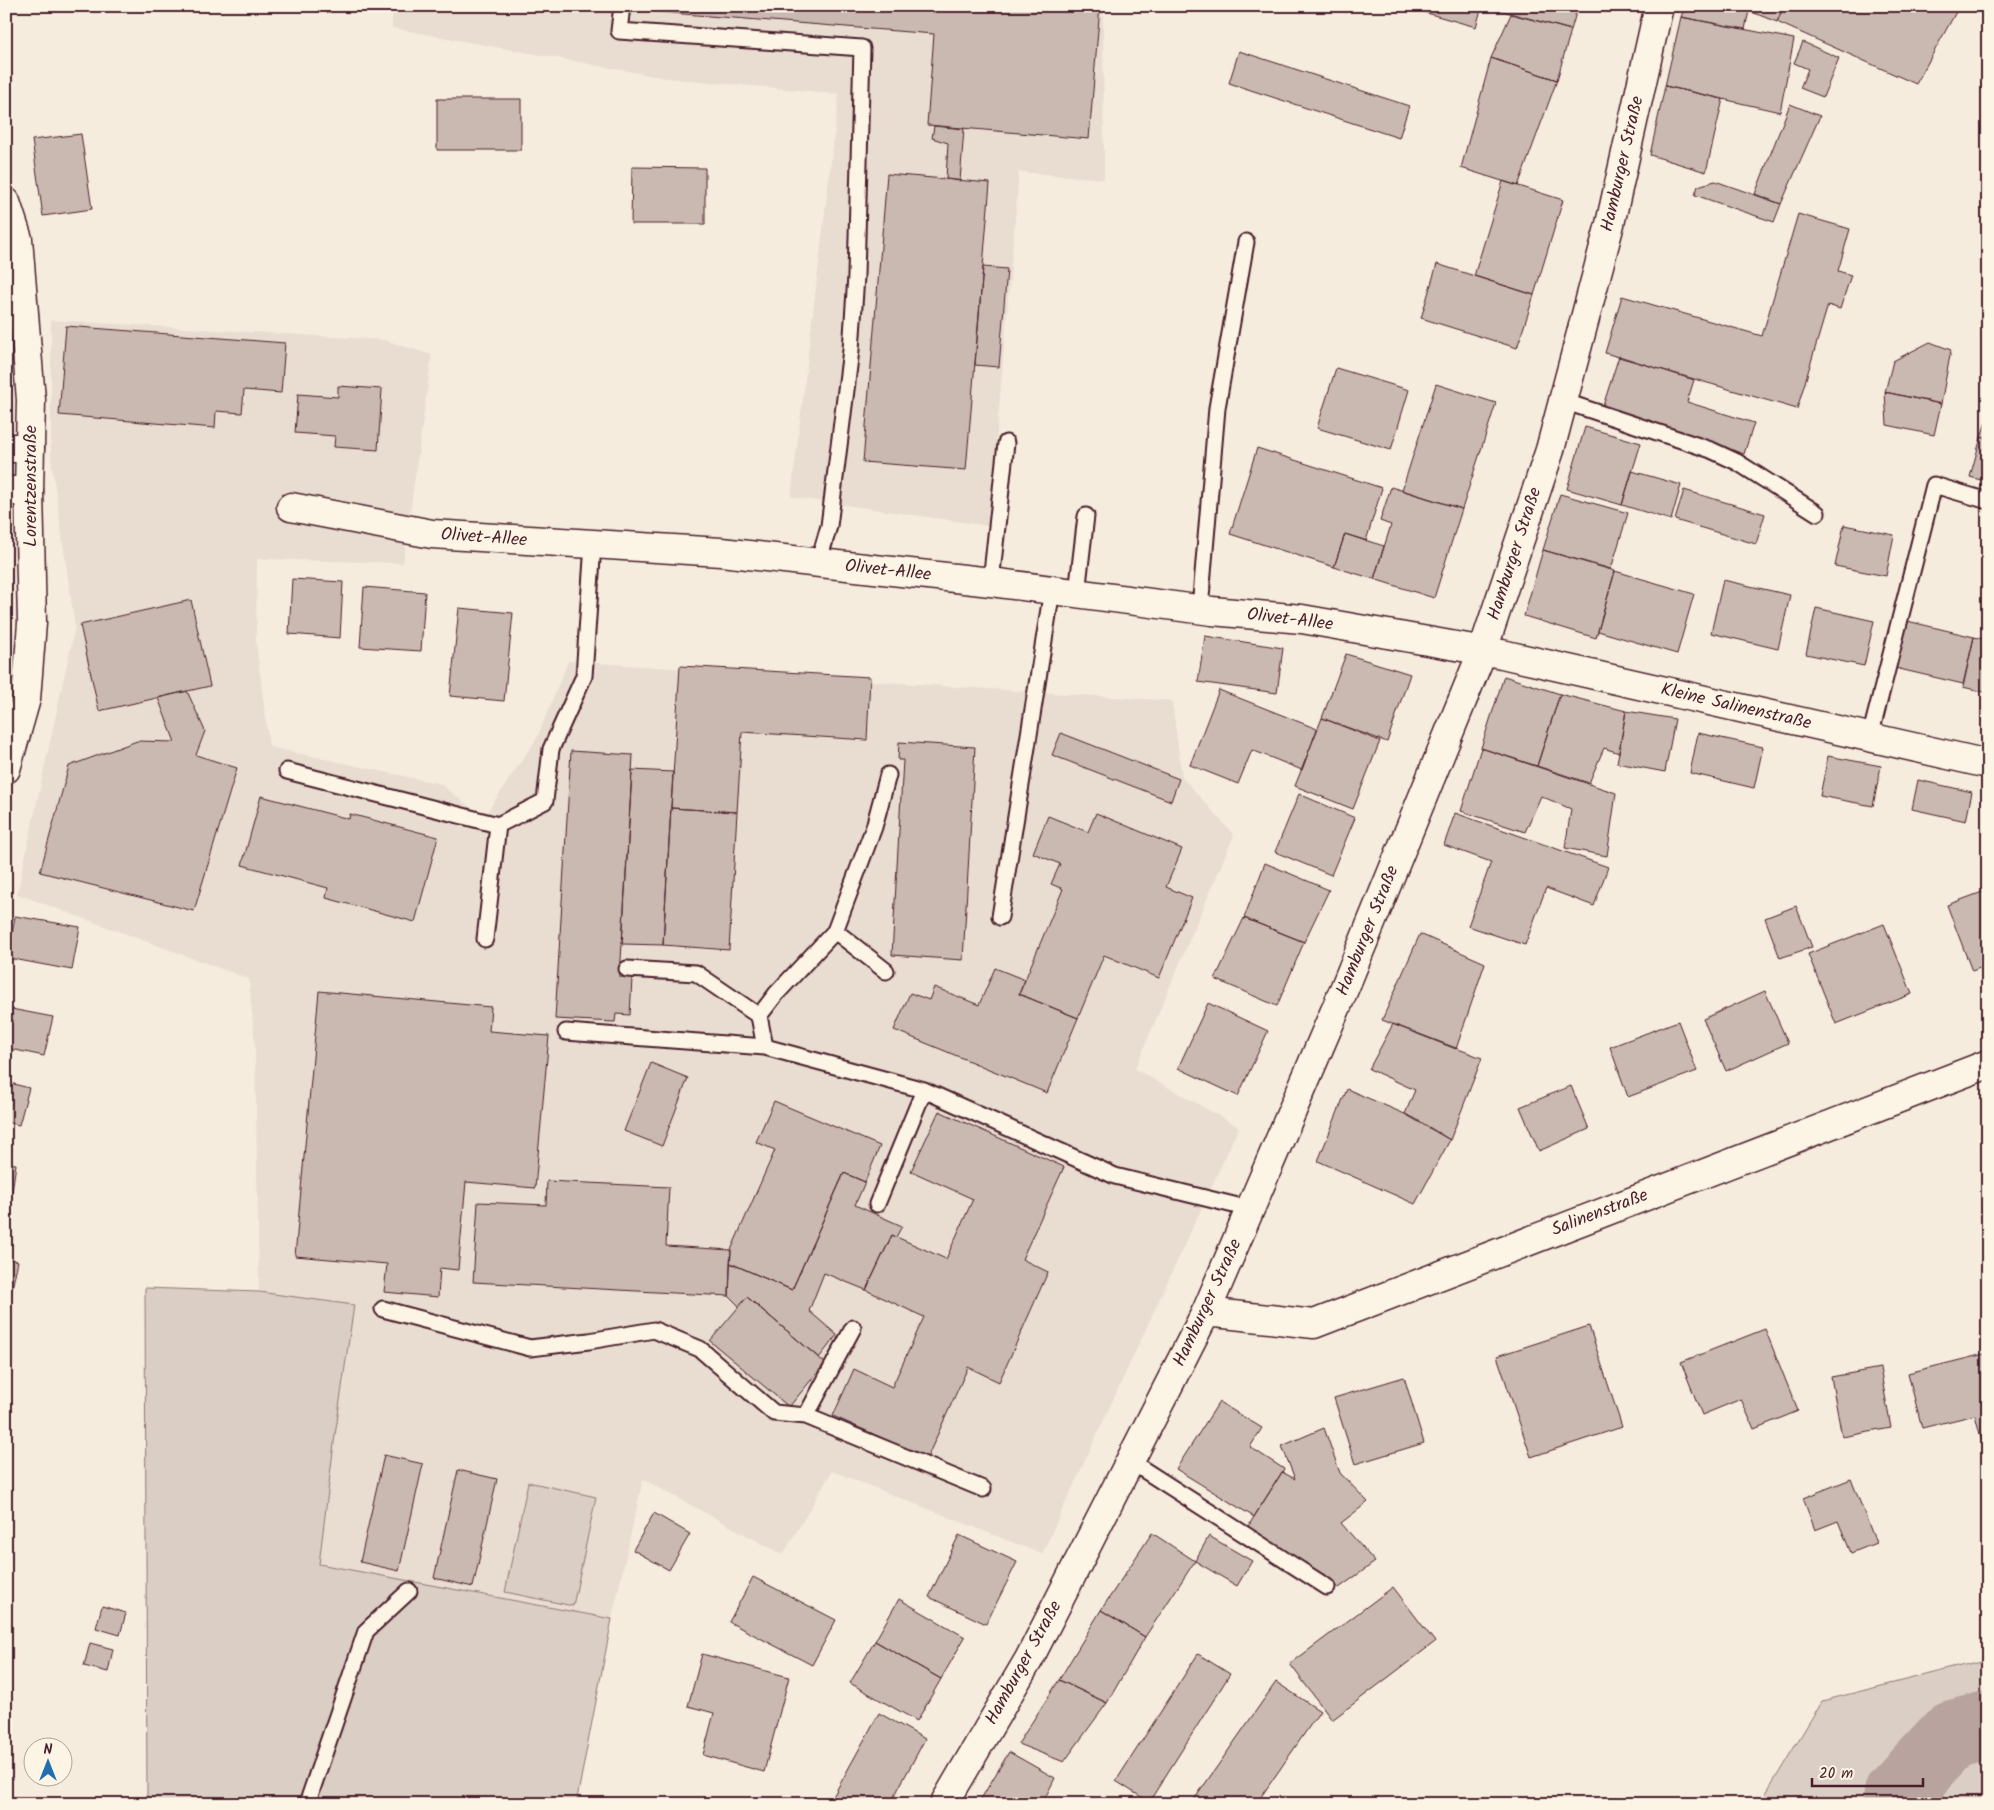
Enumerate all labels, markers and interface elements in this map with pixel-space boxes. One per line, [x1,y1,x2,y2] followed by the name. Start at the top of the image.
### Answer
[1593,93,1653,235] street label: Hamburger Straße
[17,425,46,547] street label: Lorentzenstraße
[1480,484,1550,624] street label: Hamburger Straße
[440,521,528,555] street label: Olivet-Allee
[843,552,933,590] street label: Olivet-Allee
[1245,600,1335,640] street label: Olivet-Allee
[1658,676,1814,738] street label: Kleine Salinenstraße
[1329,861,1407,1001] street label: Hamburger Straße
[1547,1181,1653,1245] street label: Salinenstraße
[1166,1234,1250,1372] street label: Hamburger Straße
[978,1595,1070,1731] street label: Hamburger Straße
[22,1738,72,1788] north arrow
[44,1739,53,1761] text: N
[1812,1755,1923,1787] scale bar
[1819,1762,1853,1786] text: 20 m

